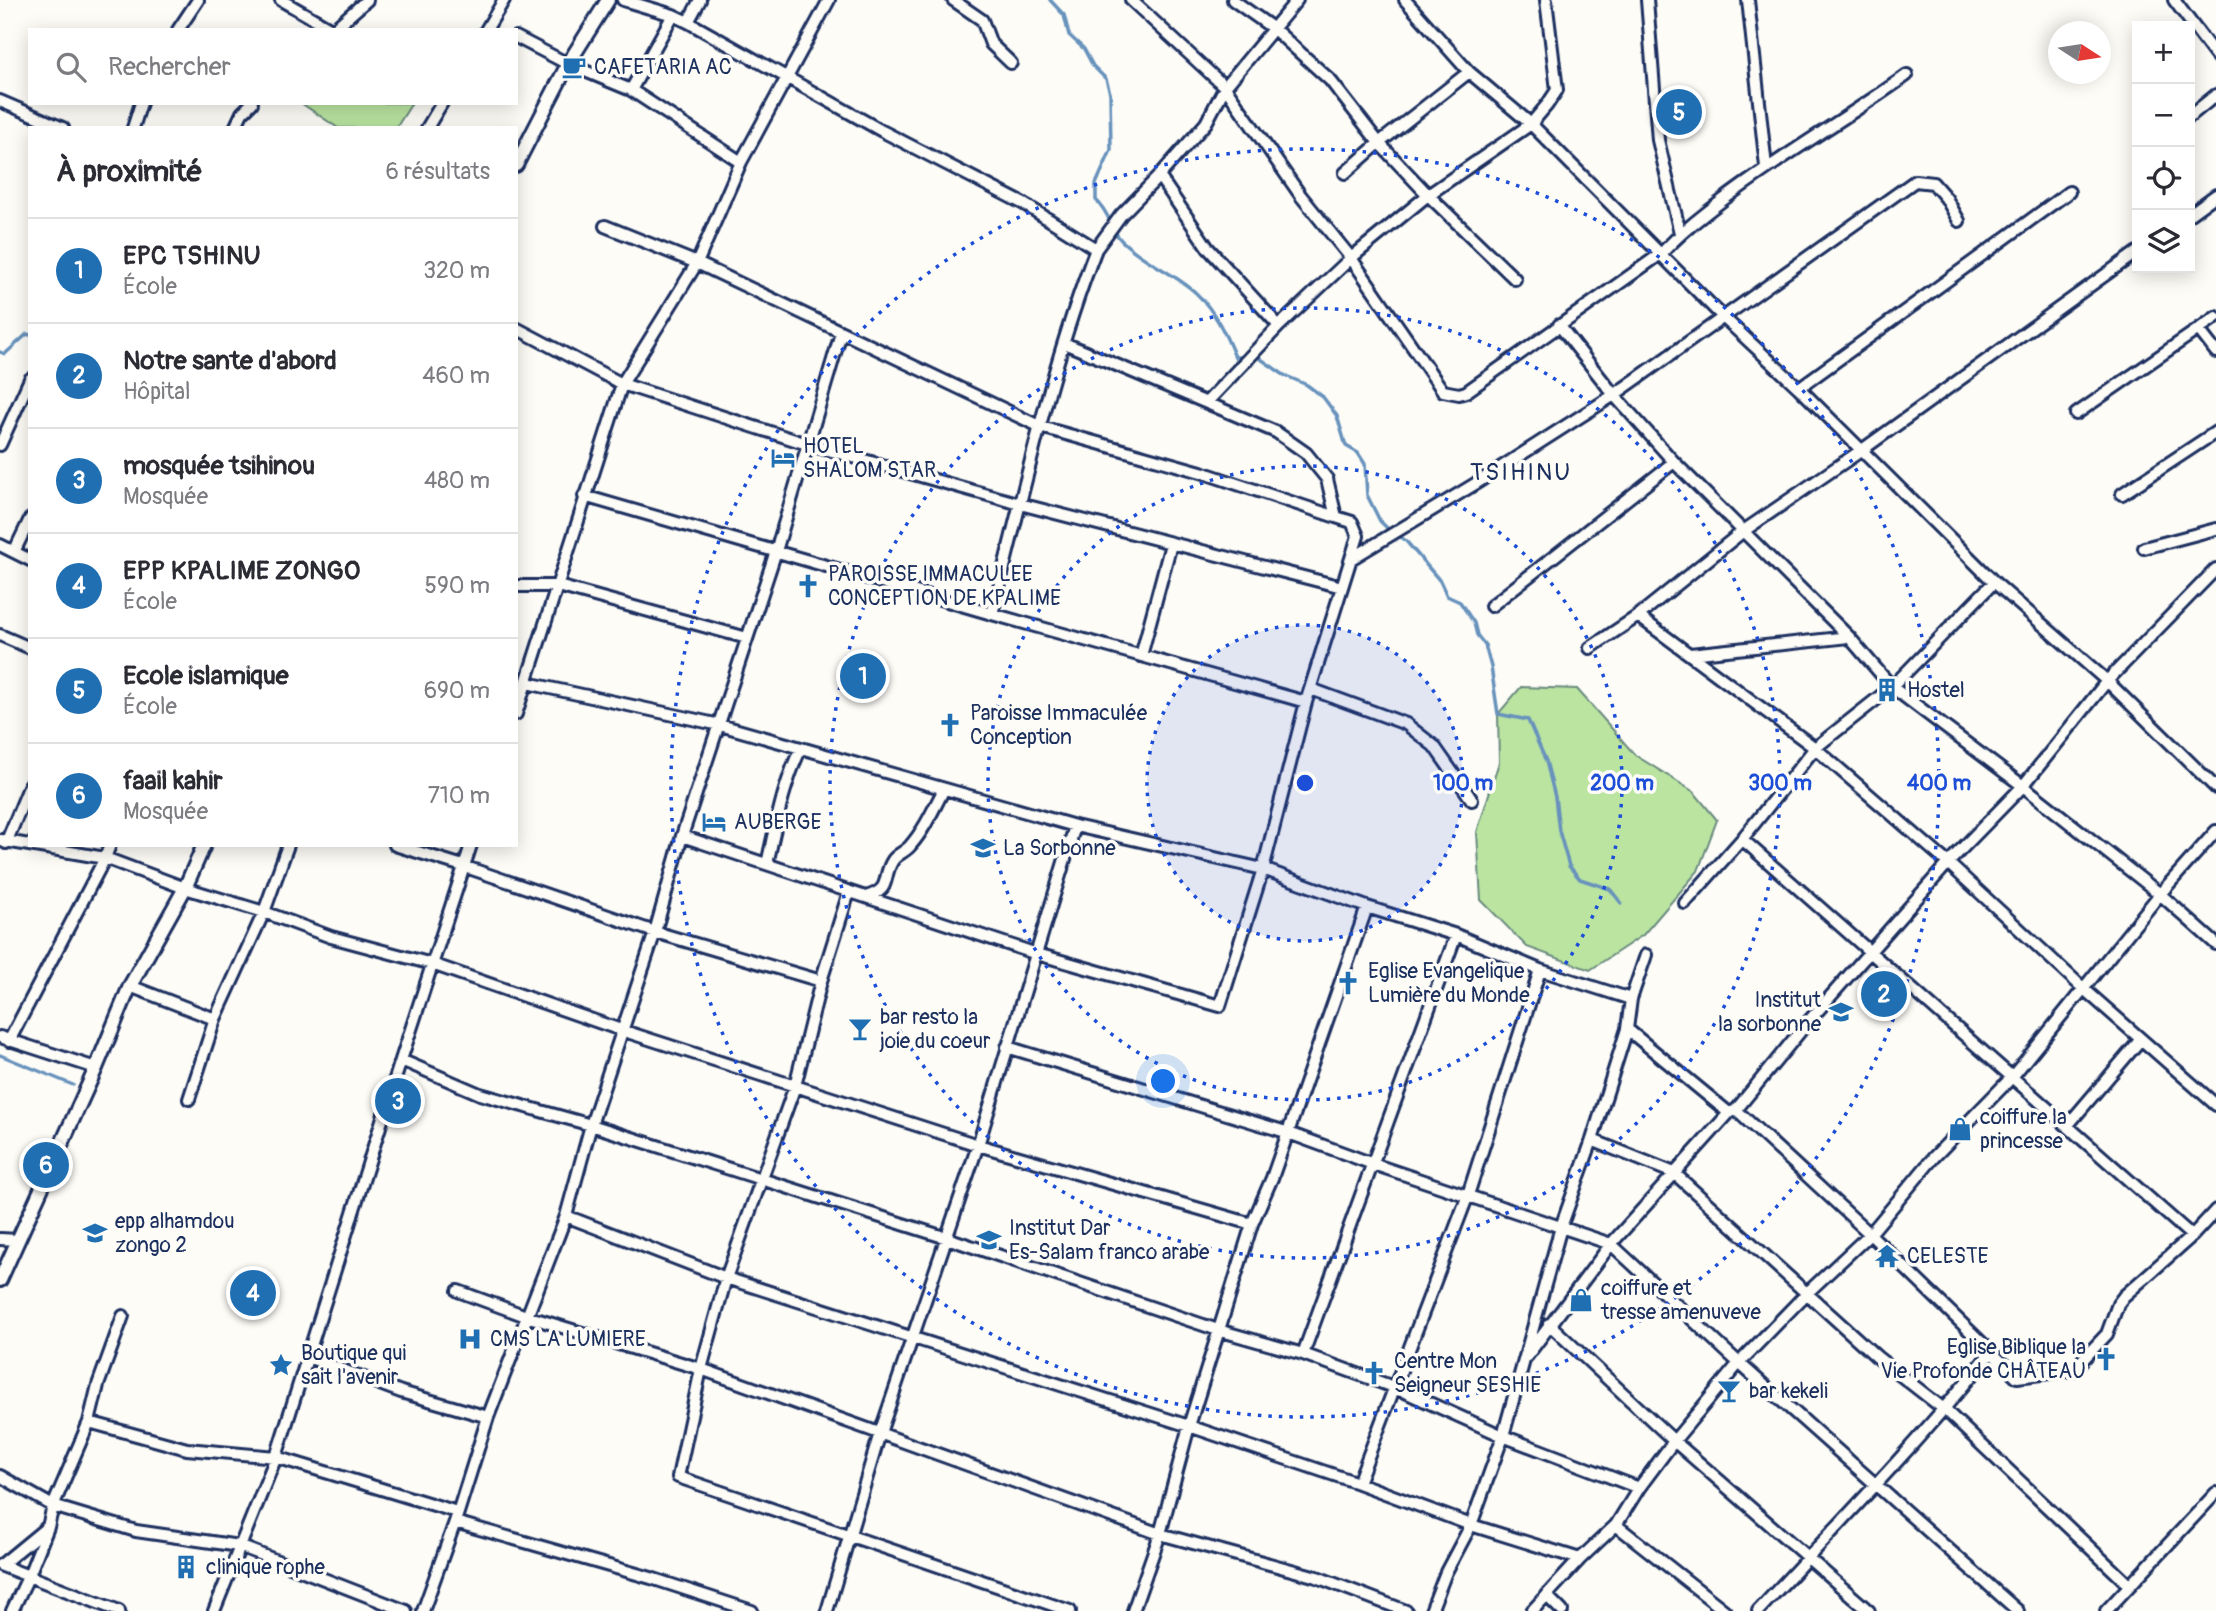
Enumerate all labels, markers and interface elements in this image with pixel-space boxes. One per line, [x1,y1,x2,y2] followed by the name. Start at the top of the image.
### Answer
[2048,21,2111,84] north arrow
[2132,21,2195,273] map controls
[2132,21,2195,84] button: +
[28,28,518,105] search box
[52,48,90,86] icon: search
[108,51,231,83] text: Rechercher
[560,53,588,81] cafe icon: CAFETARIA AC
[594,54,732,81] place label: CAFETARIA AC
[2132,84,2195,147] button: −
[1656,86,1702,138] pin: 5
[2132,147,2195,210] button: locate
[56,153,202,190] text: À proximité
[385,157,490,186] text: 6 résultats
[2132,210,2195,273] button: layers
[123,240,261,272] text: EPC TSHINU
[75,256,84,285] text: 1
[423,256,490,285] text: 320 m
[123,272,177,301] text: École
[123,345,337,377] text: Notre sante d'abord
[73,361,85,390] text: 2
[422,361,490,390] text: 460 m
[123,377,191,406] text: Hôpital
[803,433,936,484] place label: HOTEL SHALOM STAR
[769,444,797,472] hotel icon: HOTEL SHALOM STAR
[123,450,315,482] text: mosquée tsihinou
[1470,458,1572,487] district label: TSIHINU
[73,466,85,495] text: 3
[424,466,490,495] text: 480 m
[123,482,208,511] text: Mosquée
[123,555,360,587] text: EPP KPALIME ZONGO
[828,561,1061,612] place label: PAROISSE IMMACULEE CONCEPTION DE KPALIME
[72,571,86,600] text: 4
[425,571,490,600] text: 590 m
[794,572,822,600] church icon: PAROISSE IMMACULEE CONCEPTION DE KPALIME
[123,587,177,616] text: École
[840,650,886,702] pin: 1
[123,660,289,692] text: Ecole islamique
[73,676,85,705] text: 5
[424,676,490,705] text: 690 m
[1873,676,1901,704] building icon: Hostel
[1907,677,1965,704] place label: Hostel
[123,692,177,721] text: École
[970,700,1148,751] place label: Paroisse Immaculée Conception
[936,711,964,739] church icon: Paroisse Immaculée Conception
[123,765,222,797] text: faail kahir
[1433,770,1493,797] text: 100 m
[1590,770,1654,797] text: 200 m
[1748,770,1812,797] text: 300 m
[1907,770,1971,797] text: 400 m
[1293,771,1317,795] centre of rings
[72,781,86,810] text: 6
[428,781,490,810] text: 710 m
[123,797,208,826] text: Mosquée
[700,808,728,836] hotel icon: AUBERGE
[734,809,821,836] place label: AUBERGE
[969,834,997,862] school or university icon: La Sorbonne
[1003,835,1116,862] place label: La Sorbonne
[1368,958,1530,1009] place label: Eglise Evangelique Lumière du Monde
[1861,968,1907,1020] pin: 2
[1334,969,1362,997] church icon: Eglise Evangelique Lumière du Monde
[1718,987,1822,1038] place label: Institut la sorbonne
[1827,998,1855,1026] school or university icon: Institut la sorbonne
[879,1004,991,1055] place label: bar resto la joie du coeur
[846,1015,874,1043] bar icon: bar resto la joie du coeur
[1146,1064,1180,1098] your location
[375,1075,421,1127] pin: 3
[1980,1104,2067,1155] place label: coiffure la princesse
[1946,1115,1974,1143] shop icon: coiffure la princesse
[23,1139,69,1191] pin: 6
[115,1208,234,1259] place label: epp alhamdou zongo 2
[1009,1215,1210,1266] place label: Institut Dar Es-Salam franco arabe
[81,1219,109,1247] school or university icon: epp alhamdou zongo 2
[975,1226,1003,1254] school or university icon: Institut Dar Es-Salam franco arabe
[1873,1242,1901,1270] temple icon: CELESTE
[1907,1243,1989,1270] place label: CELESTE
[230,1267,276,1319] pin: 4
[1600,1275,1762,1326] place label: coiffure et tresse amenuveve
[1567,1286,1595,1314] shop icon: coiffure et tresse amenuveve
[456,1325,484,1353] hospital icon: CMS LA LUMIERE
[490,1326,646,1353] place label: CMS LA LUMIERE
[1881,1334,2086,1385] place label: Eglise Biblique la Vie Profonde CHÂTEAU
[301,1340,407,1391] place label: Boutique qui sait l'avenir
[2092,1345,2120,1373] church icon: Eglise Biblique la Vie Profonde CHÂTEAU
[1394,1348,1541,1399] place label: Centre Mon Seigneur SESHIE
[267,1351,295,1379] place icon: Boutique qui sait l'avenir
[1360,1359,1388,1387] church icon: Centre Mon Seigneur SESHIE
[1715,1377,1743,1405] bar icon: bar kekeli
[1749,1378,1828,1405] place label: bar kekeli
[172,1553,200,1581] building icon: clinique rophe
[206,1554,325,1581] place label: clinique rophe

